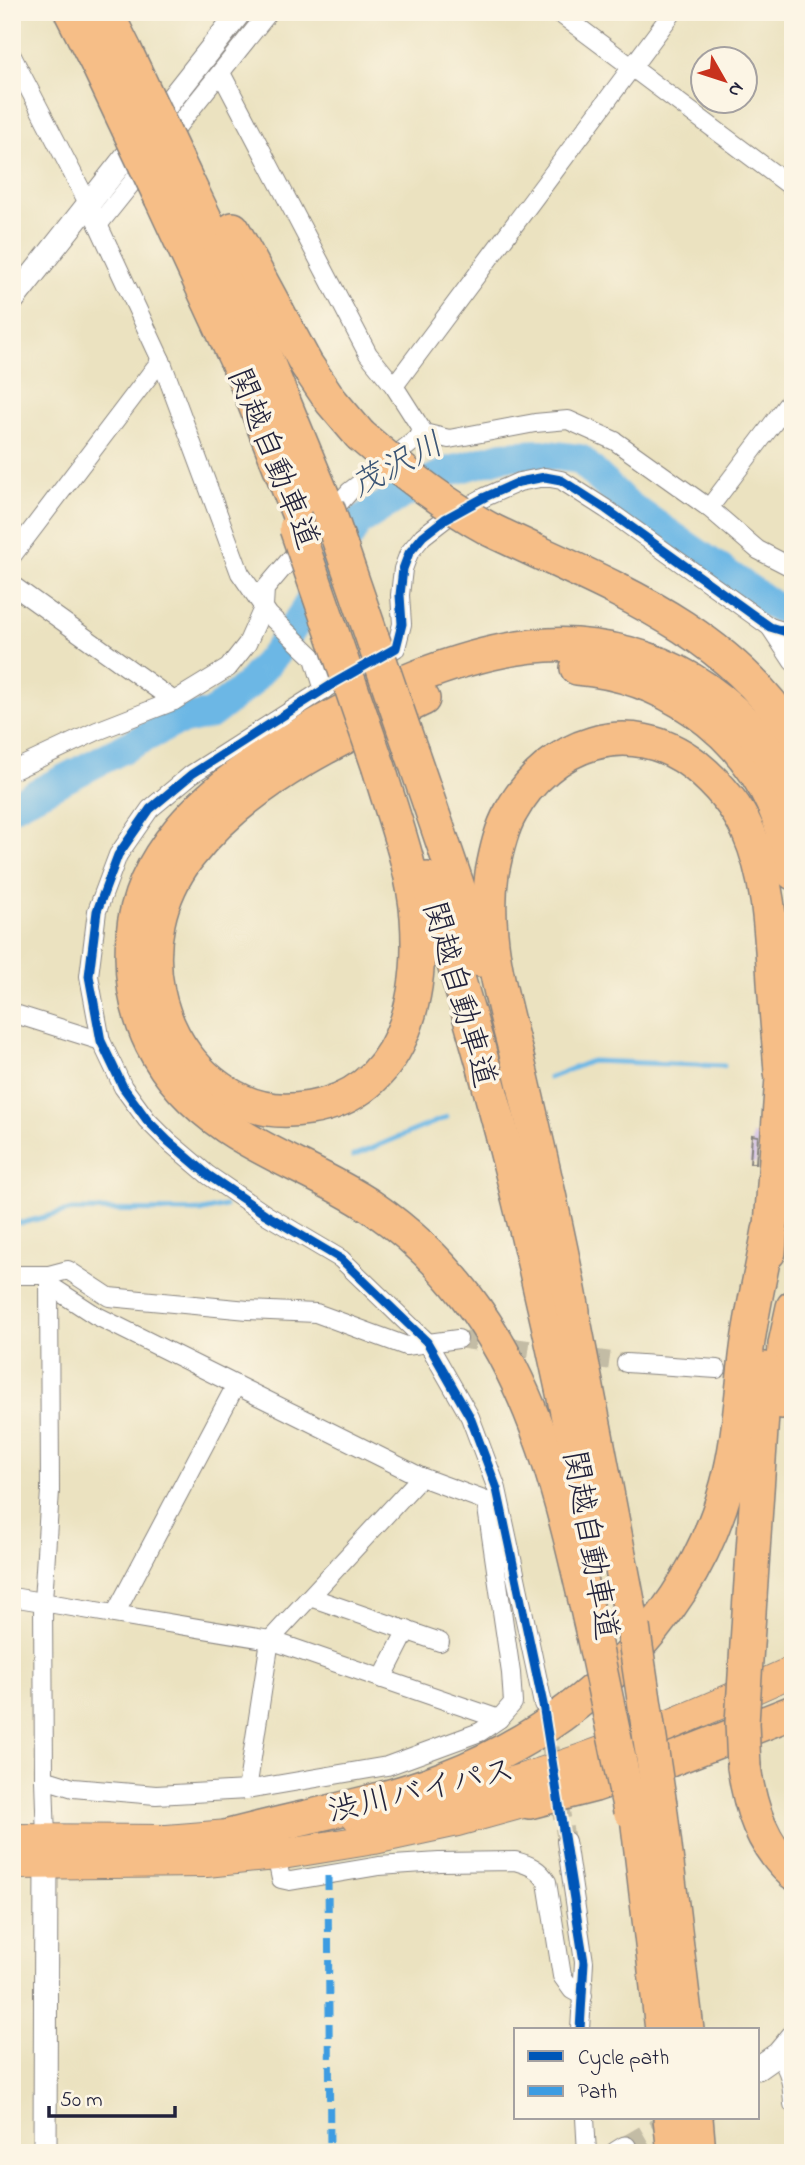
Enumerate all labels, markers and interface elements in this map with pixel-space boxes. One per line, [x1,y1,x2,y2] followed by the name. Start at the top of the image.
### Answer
[690,46,760,116] north arrow
[721,76,750,103] text: N
[214,361,330,557] street label: 関越自動車道
[343,422,453,511] water label: 茂沢川
[409,896,507,1094] street label: 関越自動車道
[549,1447,628,1644] street label: 関越自動車道
[323,1748,520,1837] street label: 渋川バイパス
[514,2028,760,2120] legend
[578,2044,669,2076] text: Cycle path
[49,2074,175,2118] scale bar
[578,2078,617,2108] text: Path
[60,2086,103,2116] text: 50 m

